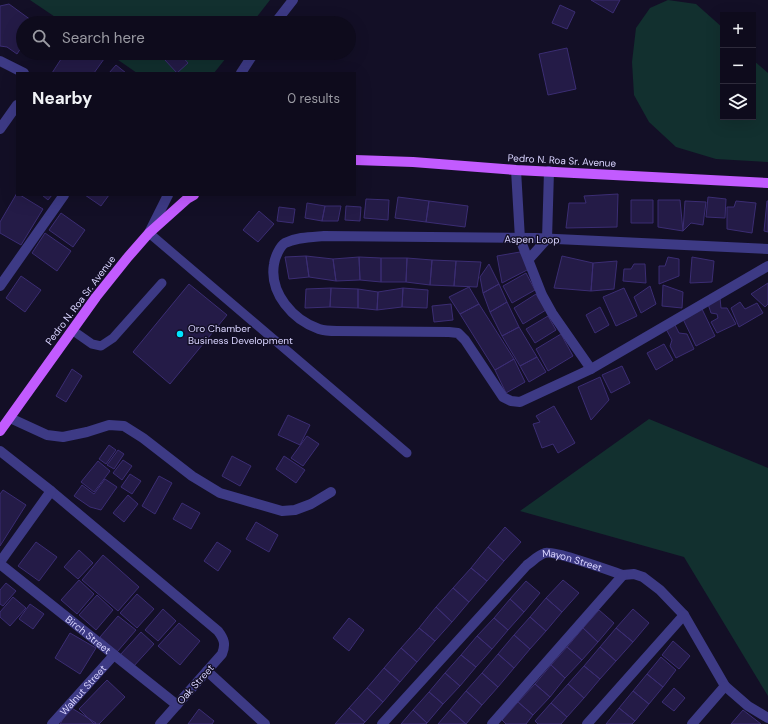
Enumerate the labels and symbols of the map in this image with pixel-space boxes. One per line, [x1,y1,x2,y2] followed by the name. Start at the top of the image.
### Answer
[507,151,617,170] street label: Pedro N. Roa Sr. Avenue
[504,233,560,246] street label: Aspen Loop
[43,253,118,348] street label: Pedro N. Roa Sr. Avenue
[188,322,293,347] place label: Oro Chamber Business Development
[175,329,185,339] marker: Oro Chamber Business Development
[542,546,604,574] street label: Mayon Street
[63,613,113,657] street label: Birch Street
[57,662,109,718] street label: Walnut Street
[174,662,217,707] street label: Oak Street

